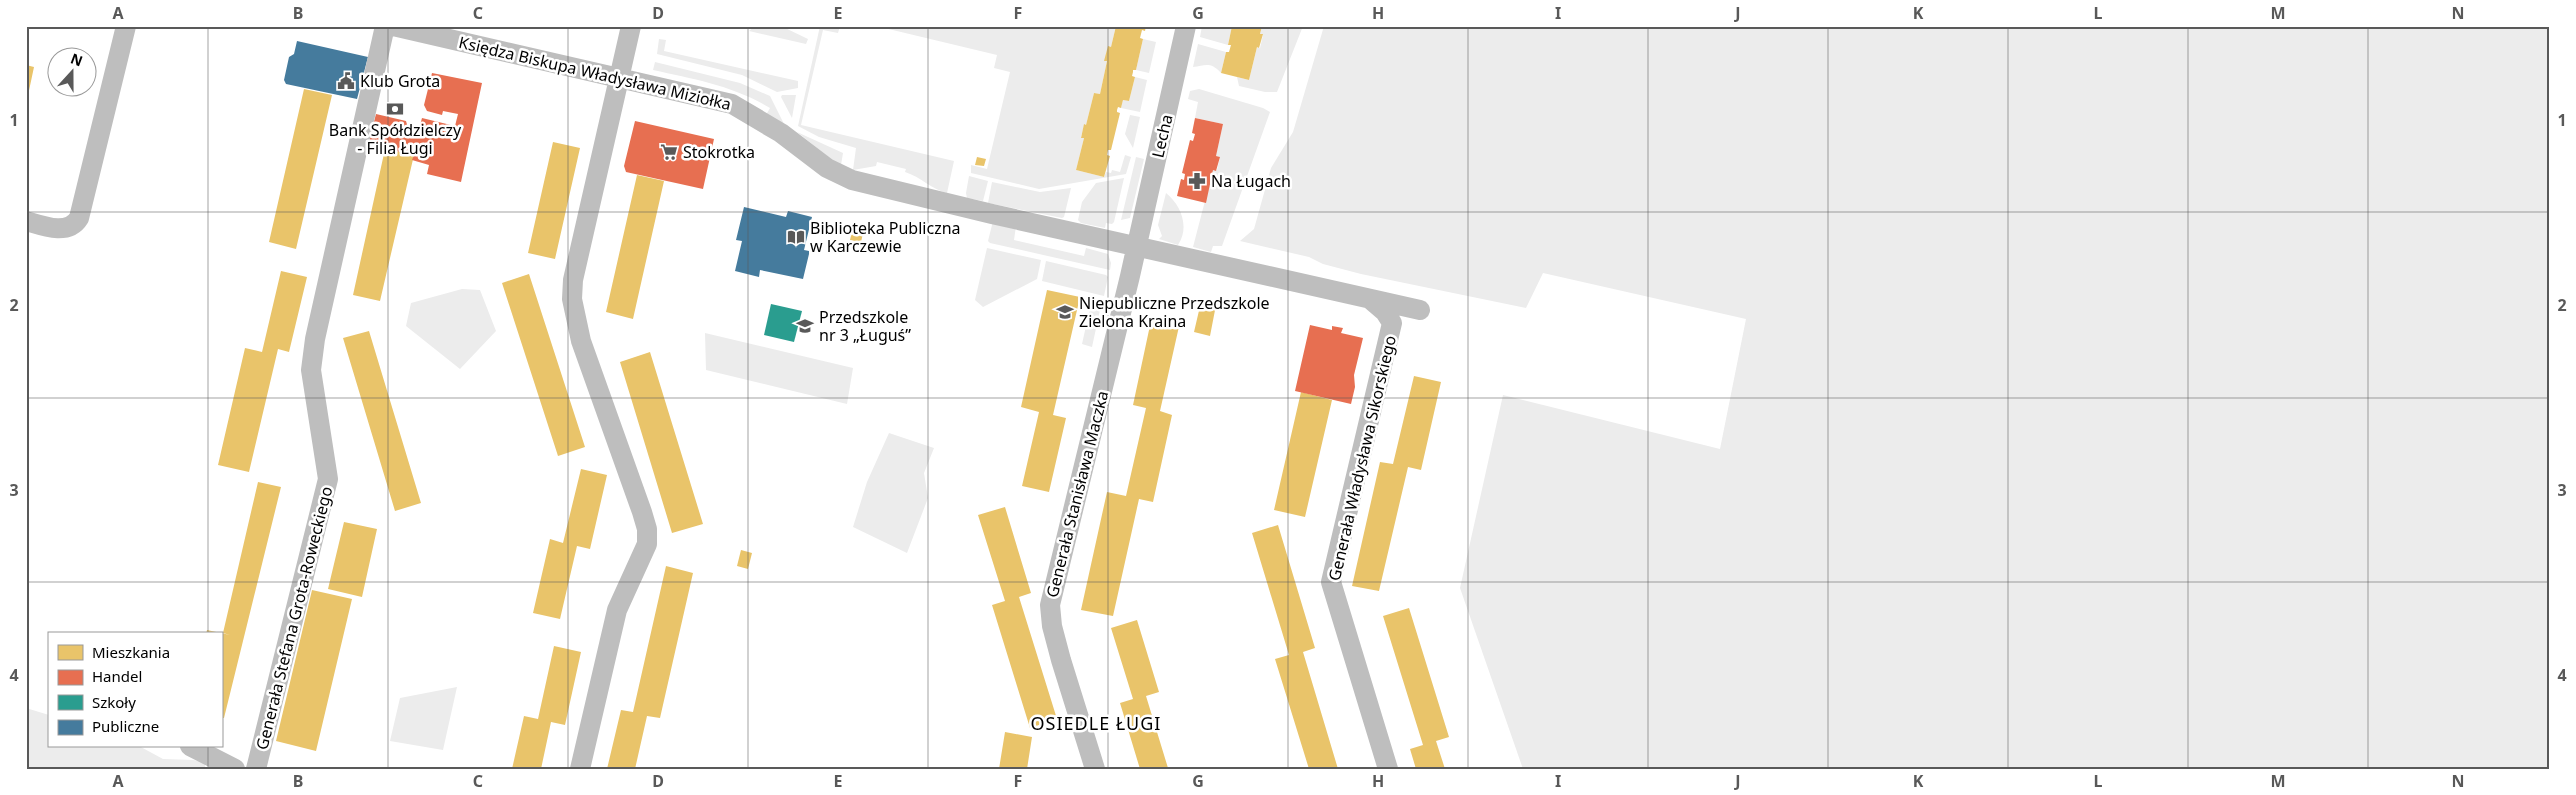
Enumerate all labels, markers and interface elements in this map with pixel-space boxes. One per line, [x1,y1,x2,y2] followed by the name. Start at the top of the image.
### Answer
[112,2,124,24] text: A
[293,2,303,24] text: B
[473,2,483,24] text: C
[652,2,664,24] text: D
[834,2,843,24] text: E
[1014,2,1022,24] text: F
[1192,2,1204,24] text: G
[1372,2,1384,24] text: H
[1555,2,1561,24] text: I
[1733,2,1741,24] text: J
[1913,2,1924,24] text: K
[2094,2,2103,24] text: L
[2270,2,2286,24] text: M
[2451,2,2465,24] text: N
[457,31,733,115] street label: Księdza Biskupa Władysława Miziołka
[48,48,98,98] north arrow
[68,48,86,70] text: N
[360,70,440,92] place label: Klub Grota
[336,71,356,91] public building icon: Klub Grota
[385,99,405,119] bank icon: Bank Spółdzielczy - Filia Ługi
[9,109,19,131] text: 1
[2557,109,2567,131] text: 1
[1146,112,1178,160] street label: Lecha
[329,119,462,159] place label: Bank Spółdzielczy - Filia Ługi
[683,141,755,163] place label: Stokrotka
[659,142,679,162] supermarket icon: Stokrotka
[1211,170,1291,192] place label: Na Ługach
[1187,171,1207,191] pharmacy icon: Na Ługach
[810,217,961,257] place label: Biblioteka Publiczna w Karczewie
[786,227,806,247] library icon: Biblioteka Publiczna w Karczewie
[1079,292,1270,332] place label: Niepubliczne Przedszkole Zielona Kraina
[9,294,19,316] text: 2
[2557,294,2567,316] text: 2
[1055,302,1075,322] school or university icon: Niepubliczne Przedszkole Zielona Kraina
[819,306,911,346] place label: Przedszkole nr 3 „Ługuś”
[795,316,815,336] school or university icon: Przedszkole nr 3 „Ługuś”
[1323,333,1401,583] street label: Generała Władysława Sikorskiego
[1041,388,1113,600] street label: Generała Stanisława Maczka
[9,479,19,501] text: 3
[2557,479,2567,501] text: 3
[251,484,337,752] street label: Generała Stefana Grota-Roweckiego
[48,632,222,748] legend
[92,642,170,662] text: Mieszkania
[9,664,19,686] text: 4
[2557,664,2567,686] text: 4
[92,666,142,686] text: Handel
[92,692,136,712] text: Szkoły
[1031,711,1161,735] district label: OSIEDLE ŁUGI
[92,716,159,736] text: Publiczne
[112,770,124,792] text: A
[293,770,303,792] text: B
[473,770,483,792] text: C
[652,770,664,792] text: D
[834,770,843,792] text: E
[1014,770,1022,792] text: F
[1192,770,1204,792] text: G
[1372,770,1384,792] text: H
[1555,770,1561,792] text: I
[1733,770,1741,792] text: J
[1913,770,1924,792] text: K
[2094,770,2103,792] text: L
[2270,770,2286,792] text: M
[2451,770,2465,792] text: N

